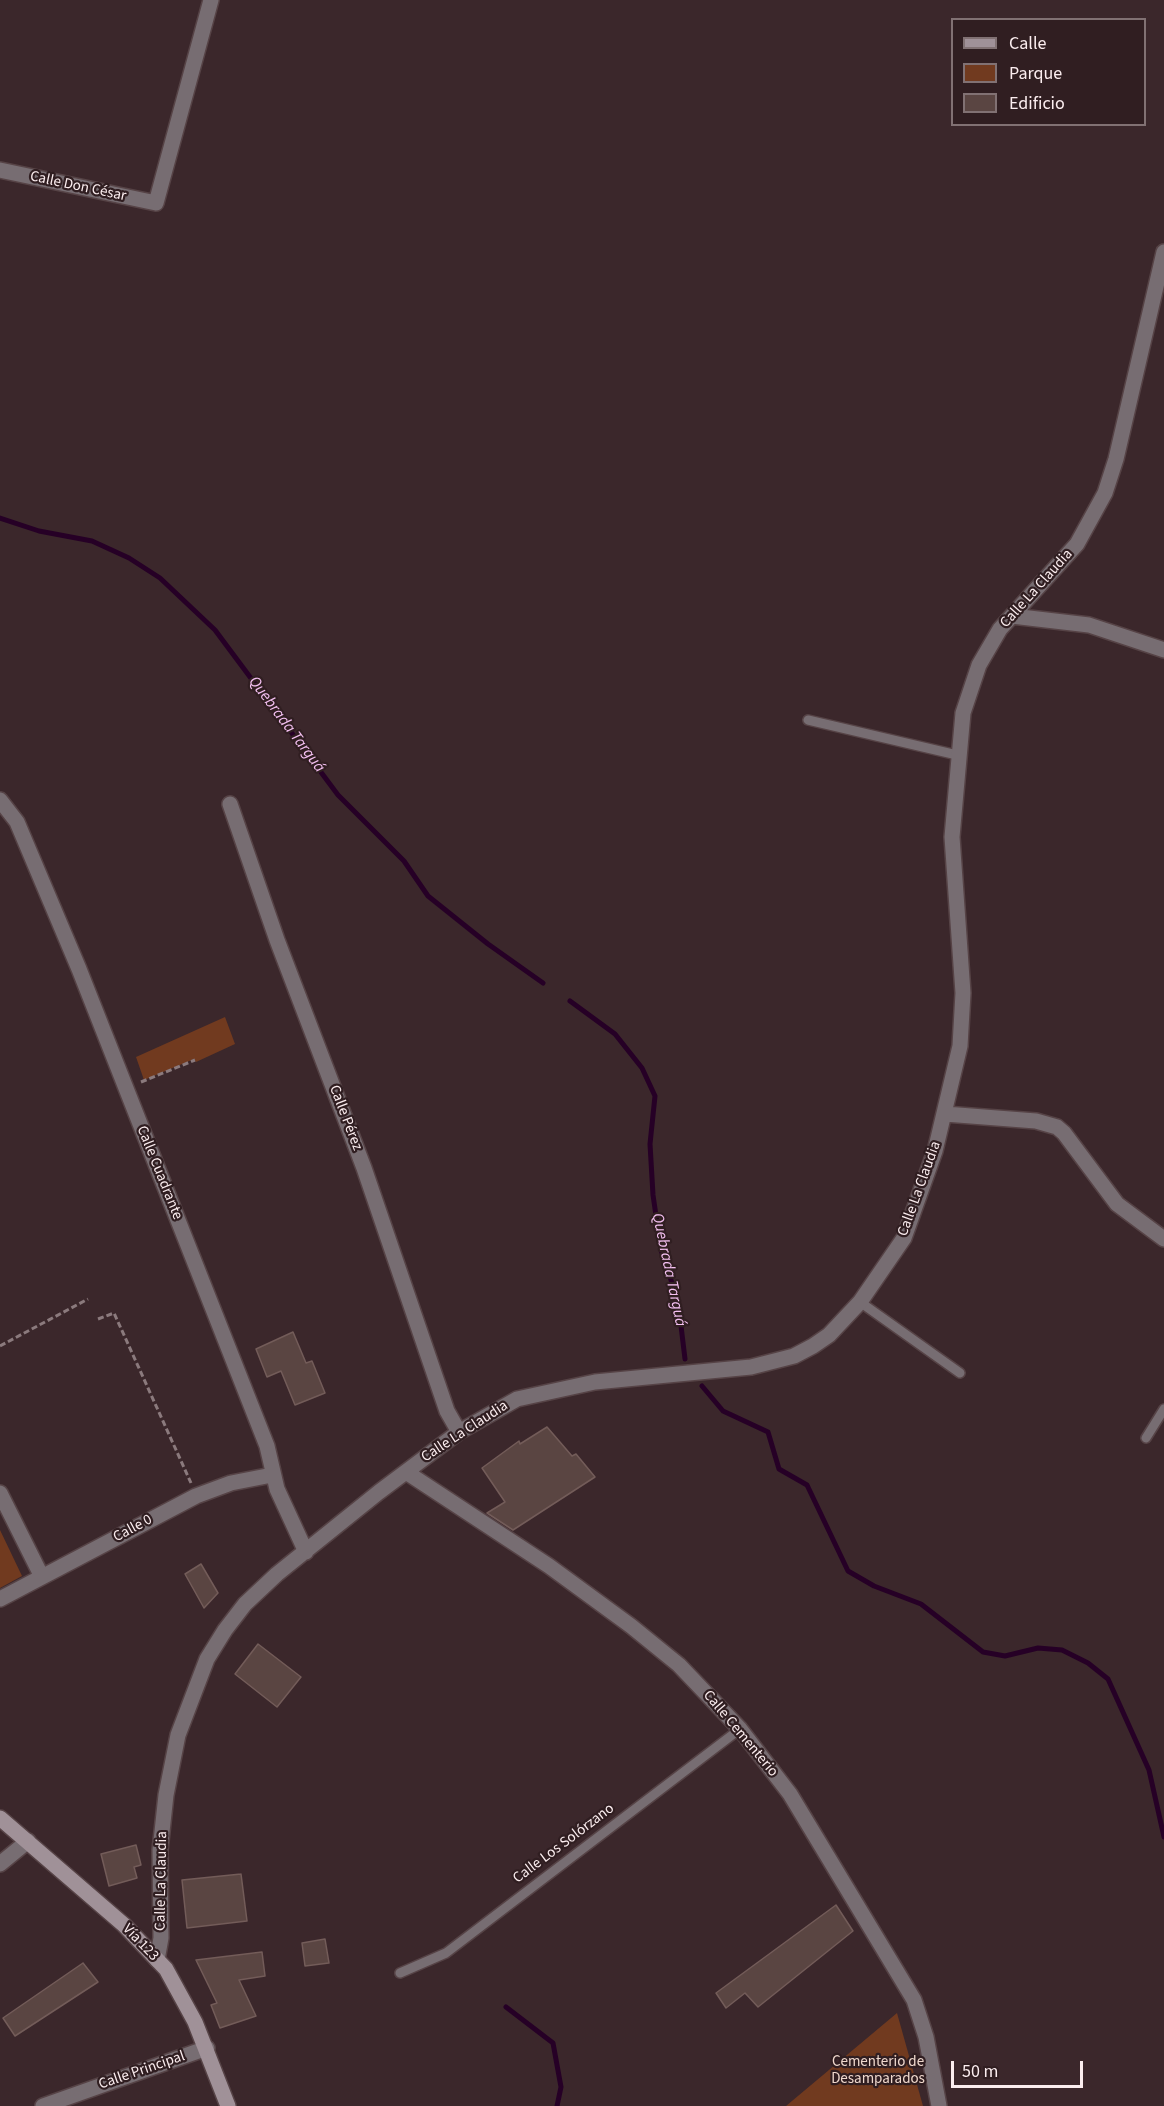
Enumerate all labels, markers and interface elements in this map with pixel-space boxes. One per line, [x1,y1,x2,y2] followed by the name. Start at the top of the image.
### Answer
[951,18,1146,126] legend
[1009,31,1046,56] text: Calle
[1009,61,1062,86] text: Parque
[1009,91,1065,116] text: Edificio
[28,168,128,206] street label: Calle Don César
[997,546,1077,632] street label: Calle La Claudia
[244,673,328,777] water label: Quebrada Targuá
[324,1083,366,1153] street label: Calle Pérez
[132,1123,186,1223] street label: Calle Cuadrante
[894,1139,946,1239] street label: Calle La Claudia
[647,1212,689,1328] water label: Quebrada Targuá
[418,1397,512,1467] street label: Calle La Claudia
[110,1511,156,1547] street label: Calle 0
[699,1687,781,1781] street label: Calle Cementerio
[510,1800,618,1888] street label: Calle Los Solórzano
[152,1831,172,1931] street label: Calle La Claudia
[118,1921,162,1965] street label: Vía 123
[97,2048,187,2094] street label: Calle Principal
[954,2049,1086,2087] scale bar
[831,2054,925,2089] park label: Cementerio de Desamparados
[962,2059,998,2084] text: 50 m

